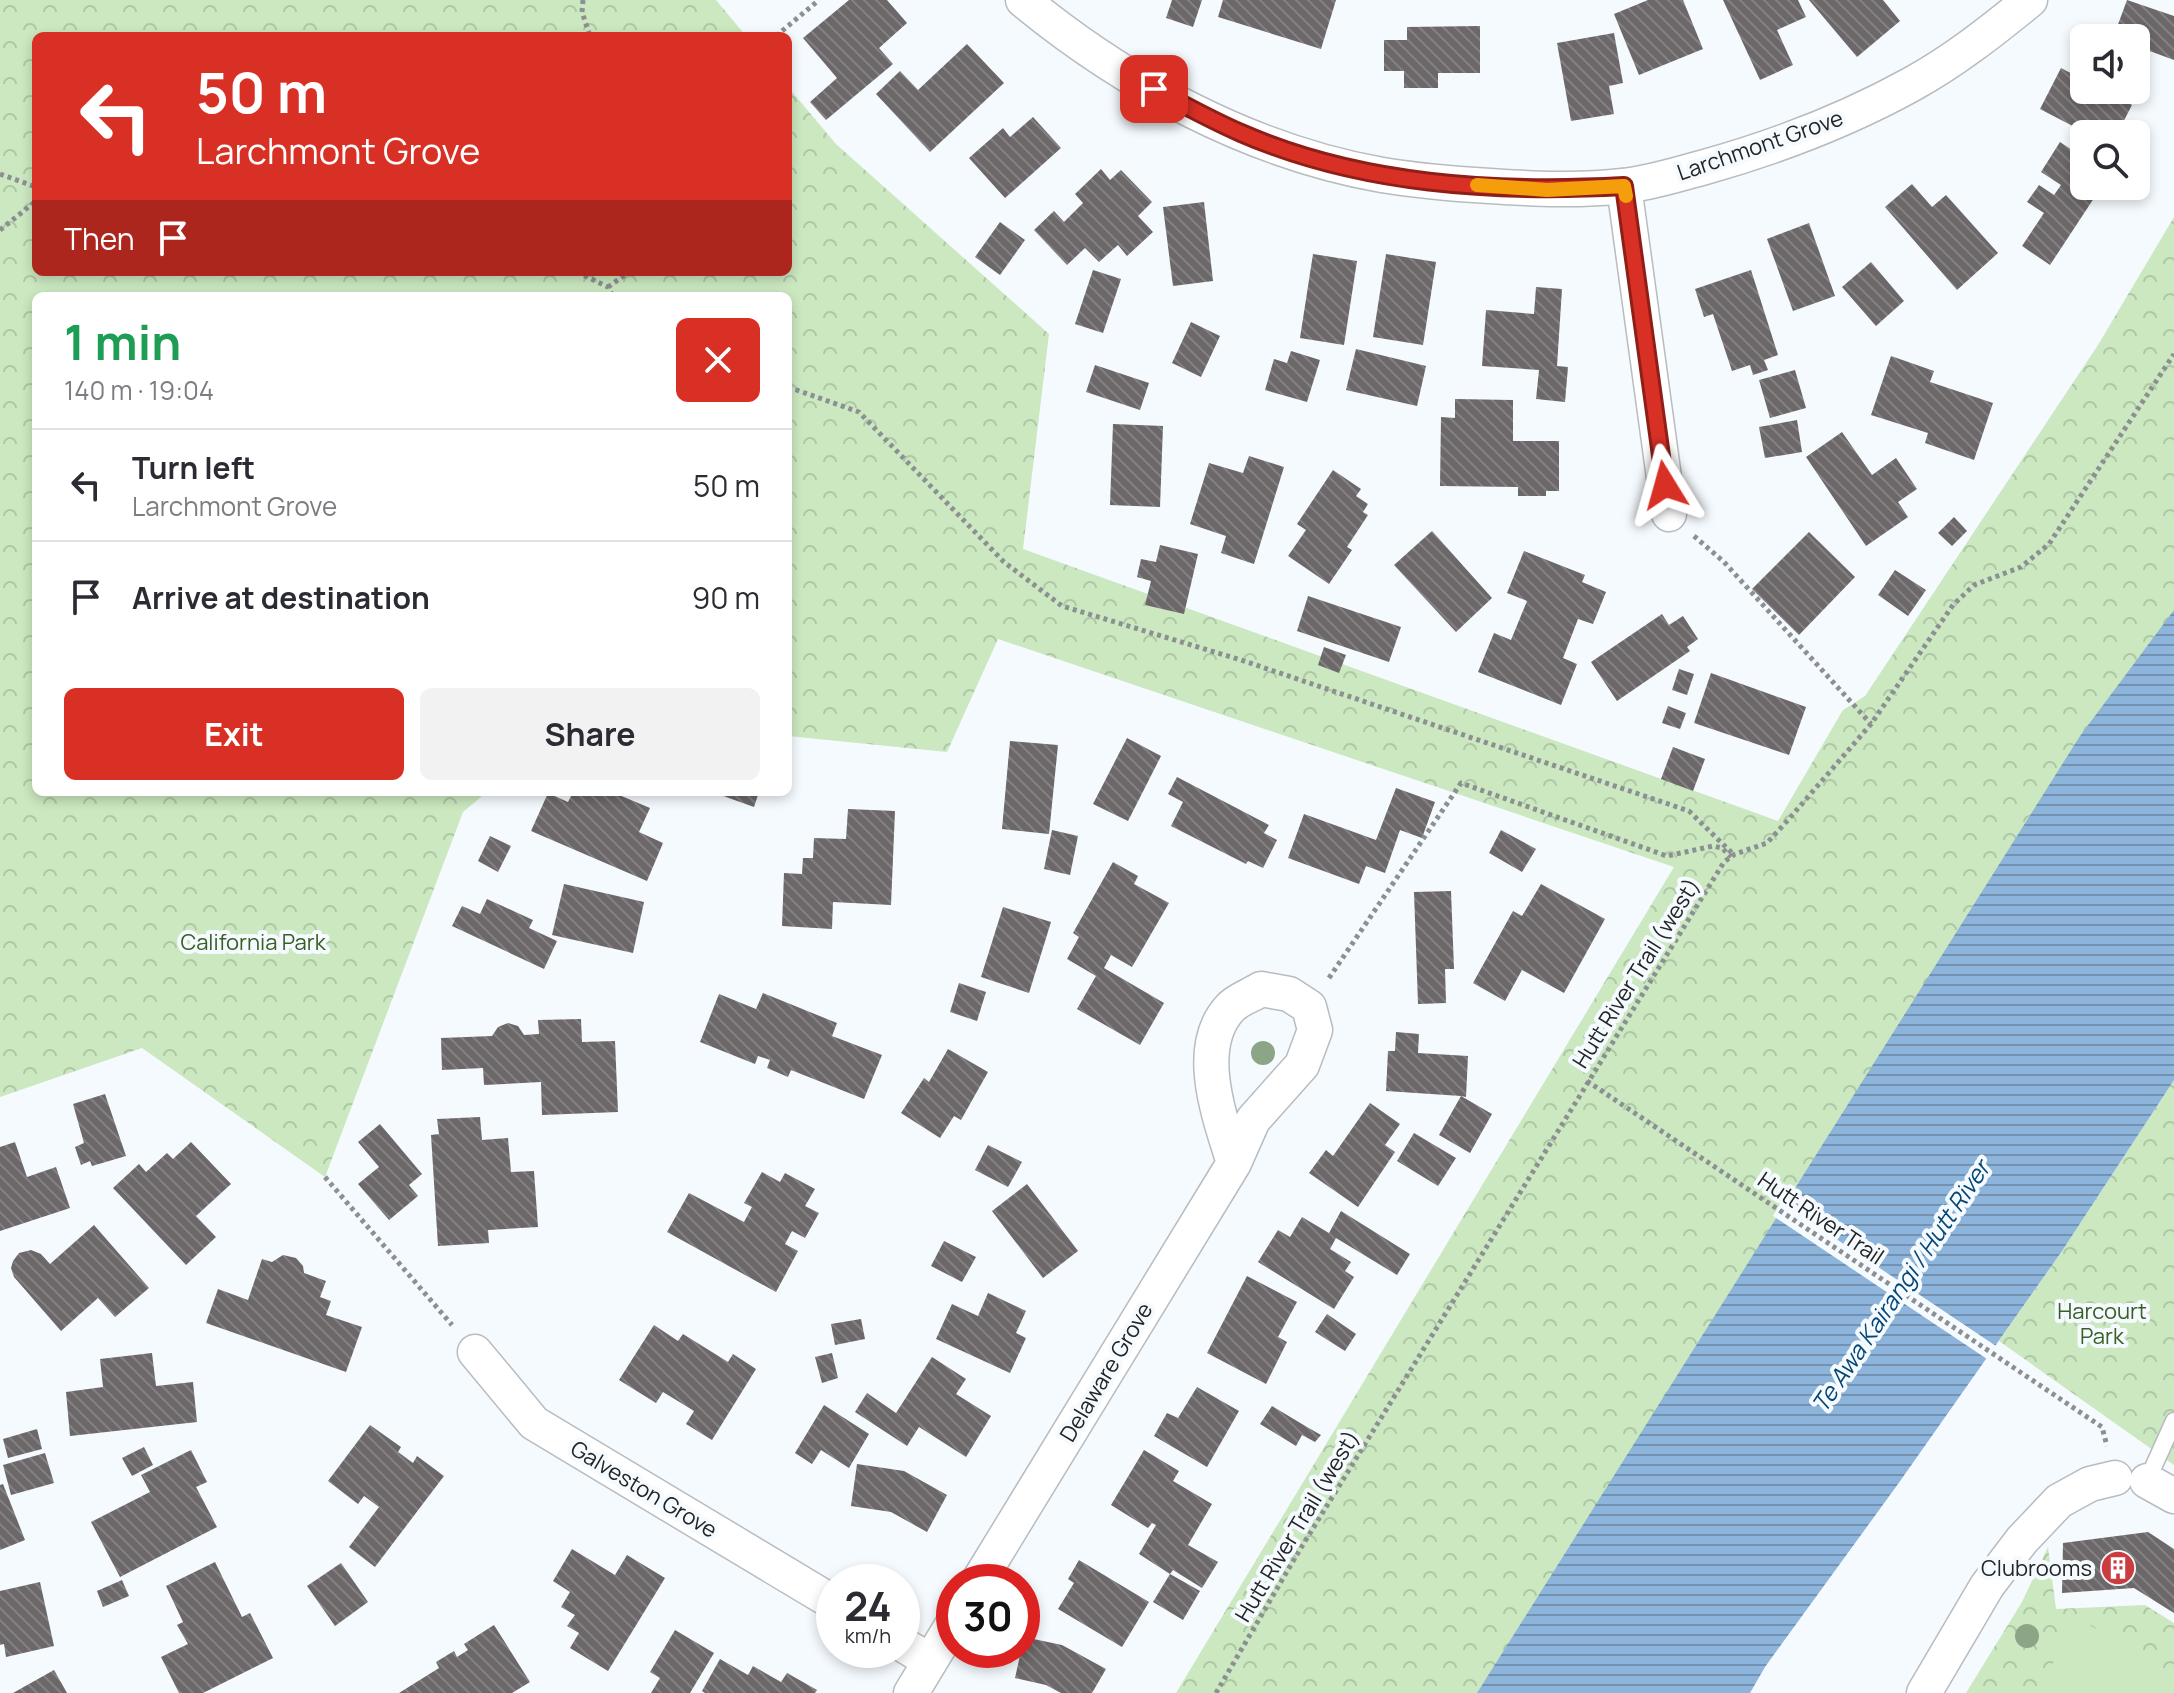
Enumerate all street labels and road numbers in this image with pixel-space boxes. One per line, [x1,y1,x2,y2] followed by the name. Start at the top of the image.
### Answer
[1673,103,1847,187] street label: Larchmont Grove
[1565,872,1707,1074] street label: Hutt River Trail (west)
[1752,1165,1890,1271] street label: Hutt River Trail
[1053,1297,1159,1447] street label: Delaware Grove
[1228,1425,1366,1627] street label: Hutt River Trail (west)
[565,1433,723,1545] street label: Galveston Grove

